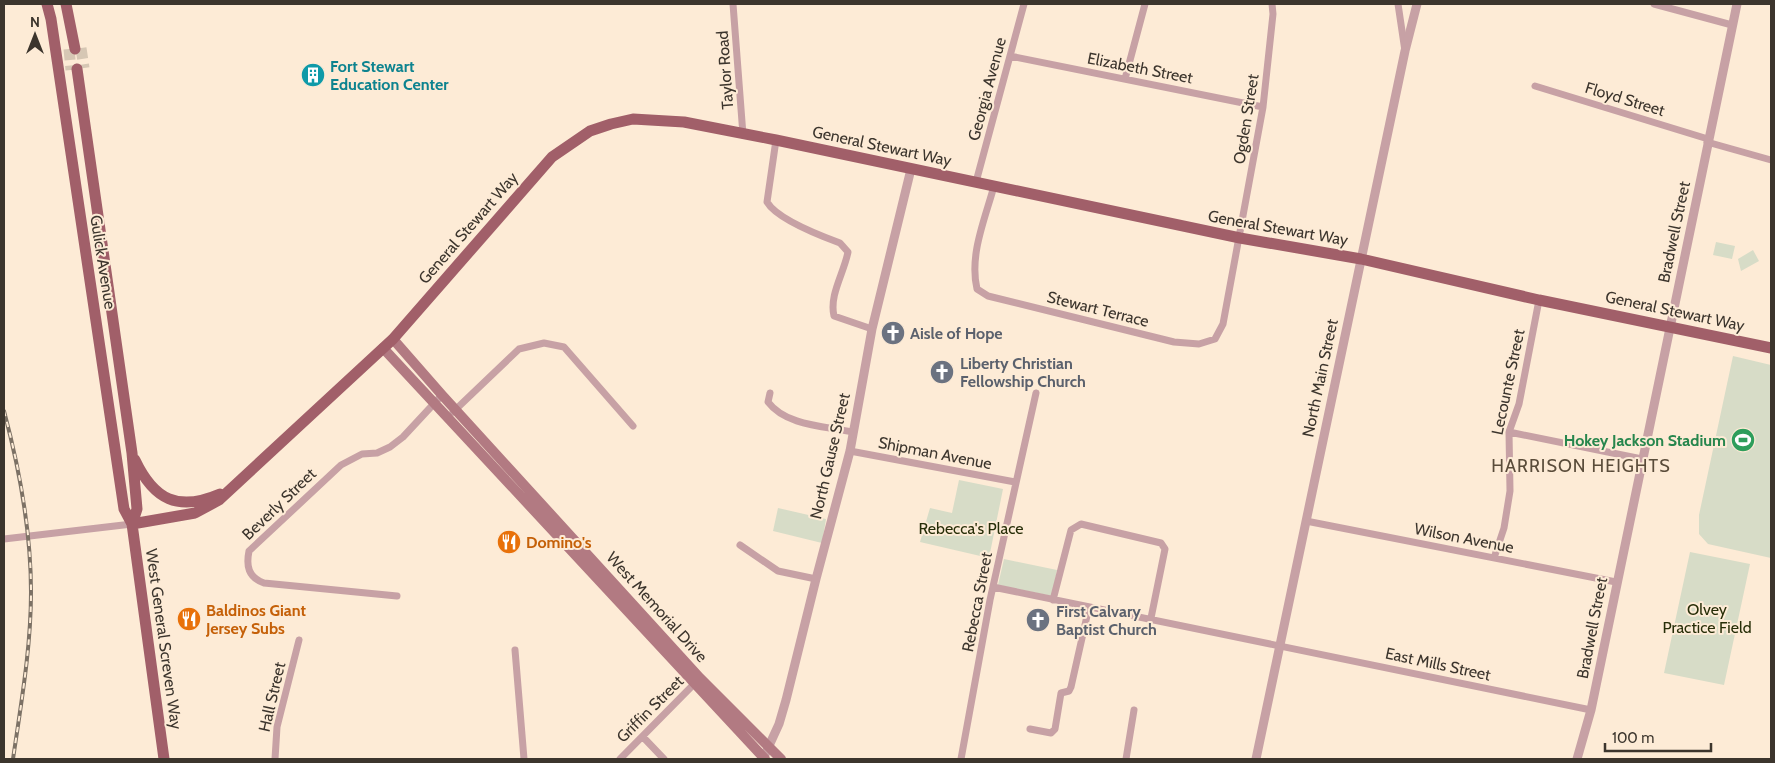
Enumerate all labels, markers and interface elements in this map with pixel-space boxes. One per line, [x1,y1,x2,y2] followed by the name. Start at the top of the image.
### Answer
[10,10,60,60] north arrow
[30,13,40,31] text: N
[713,30,737,110] street label: Taylor Road
[964,35,1010,143] street label: Georgia Avenue
[1086,48,1195,88] street label: Elizabeth Street
[330,57,449,94] place label: Fort Stewart Education Center
[300,62,326,88] building icon: Fort Stewart Education Center
[1230,72,1263,165] street label: Ogden Street
[1583,78,1668,120] street label: Floyd Street
[811,122,953,170] street label: General Stewart Way
[414,168,522,288] street label: General Stewart Way
[1654,179,1694,284] street label: Bradwell Street
[1207,206,1349,250] street label: General Stewart Way
[86,214,120,310] street label: Gulick Avenue
[1045,287,1151,331] street label: Stewart Terrace
[1604,287,1746,335] street label: General Stewart Way
[1298,317,1342,439] street label: North Main Street
[880,320,906,346] church icon: Aisle of Hope
[910,324,1003,343] place label: Aisle of Hope
[1488,327,1529,437] street label: Lecounte Street
[960,354,1086,391] place label: Liberty Christian Fellowship Church
[929,359,955,385] church icon: Liberty Christian Fellowship Church
[806,390,854,521] street label: North Gause Street
[1730,427,1756,453] sports icon: Hokey Jackson Stadium
[1564,431,1726,450] place label: Hokey Jackson Stadium
[877,433,993,473] street label: Shipman Avenue
[1491,455,1671,477] district label: HARRISON HEIGHTS
[238,464,320,544] street label: Beverly Street
[918,519,1024,538] park label: Rebecca's Place
[1413,519,1515,557] street label: Wilson Avenue
[496,529,522,555] restaurant icon: Domino's
[526,533,592,552] place label: Domino's
[142,547,186,731] street label: West General Screven Way
[603,548,711,666] street label: West Memorial Drive
[958,550,996,654] street label: Rebecca Street
[1573,575,1611,680] street label: Bradwell Street
[1662,600,1752,637] park label: Olvey Practice Field
[205,601,306,638] place label: Baldinos Giant Jersey Subs
[1056,602,1157,639] place label: First Calvary Baptist Church
[176,606,202,632] restaurant icon: Baldinos Giant Jersey Subs
[1025,607,1051,633] church icon: First Calvary Baptist Church
[1384,644,1493,685] street label: East Mills Street
[255,660,289,734] street label: Hall Street
[613,671,688,746] street label: Griffin Street
[1605,720,1711,752] scale bar
[1612,729,1654,747] text: 100 m

